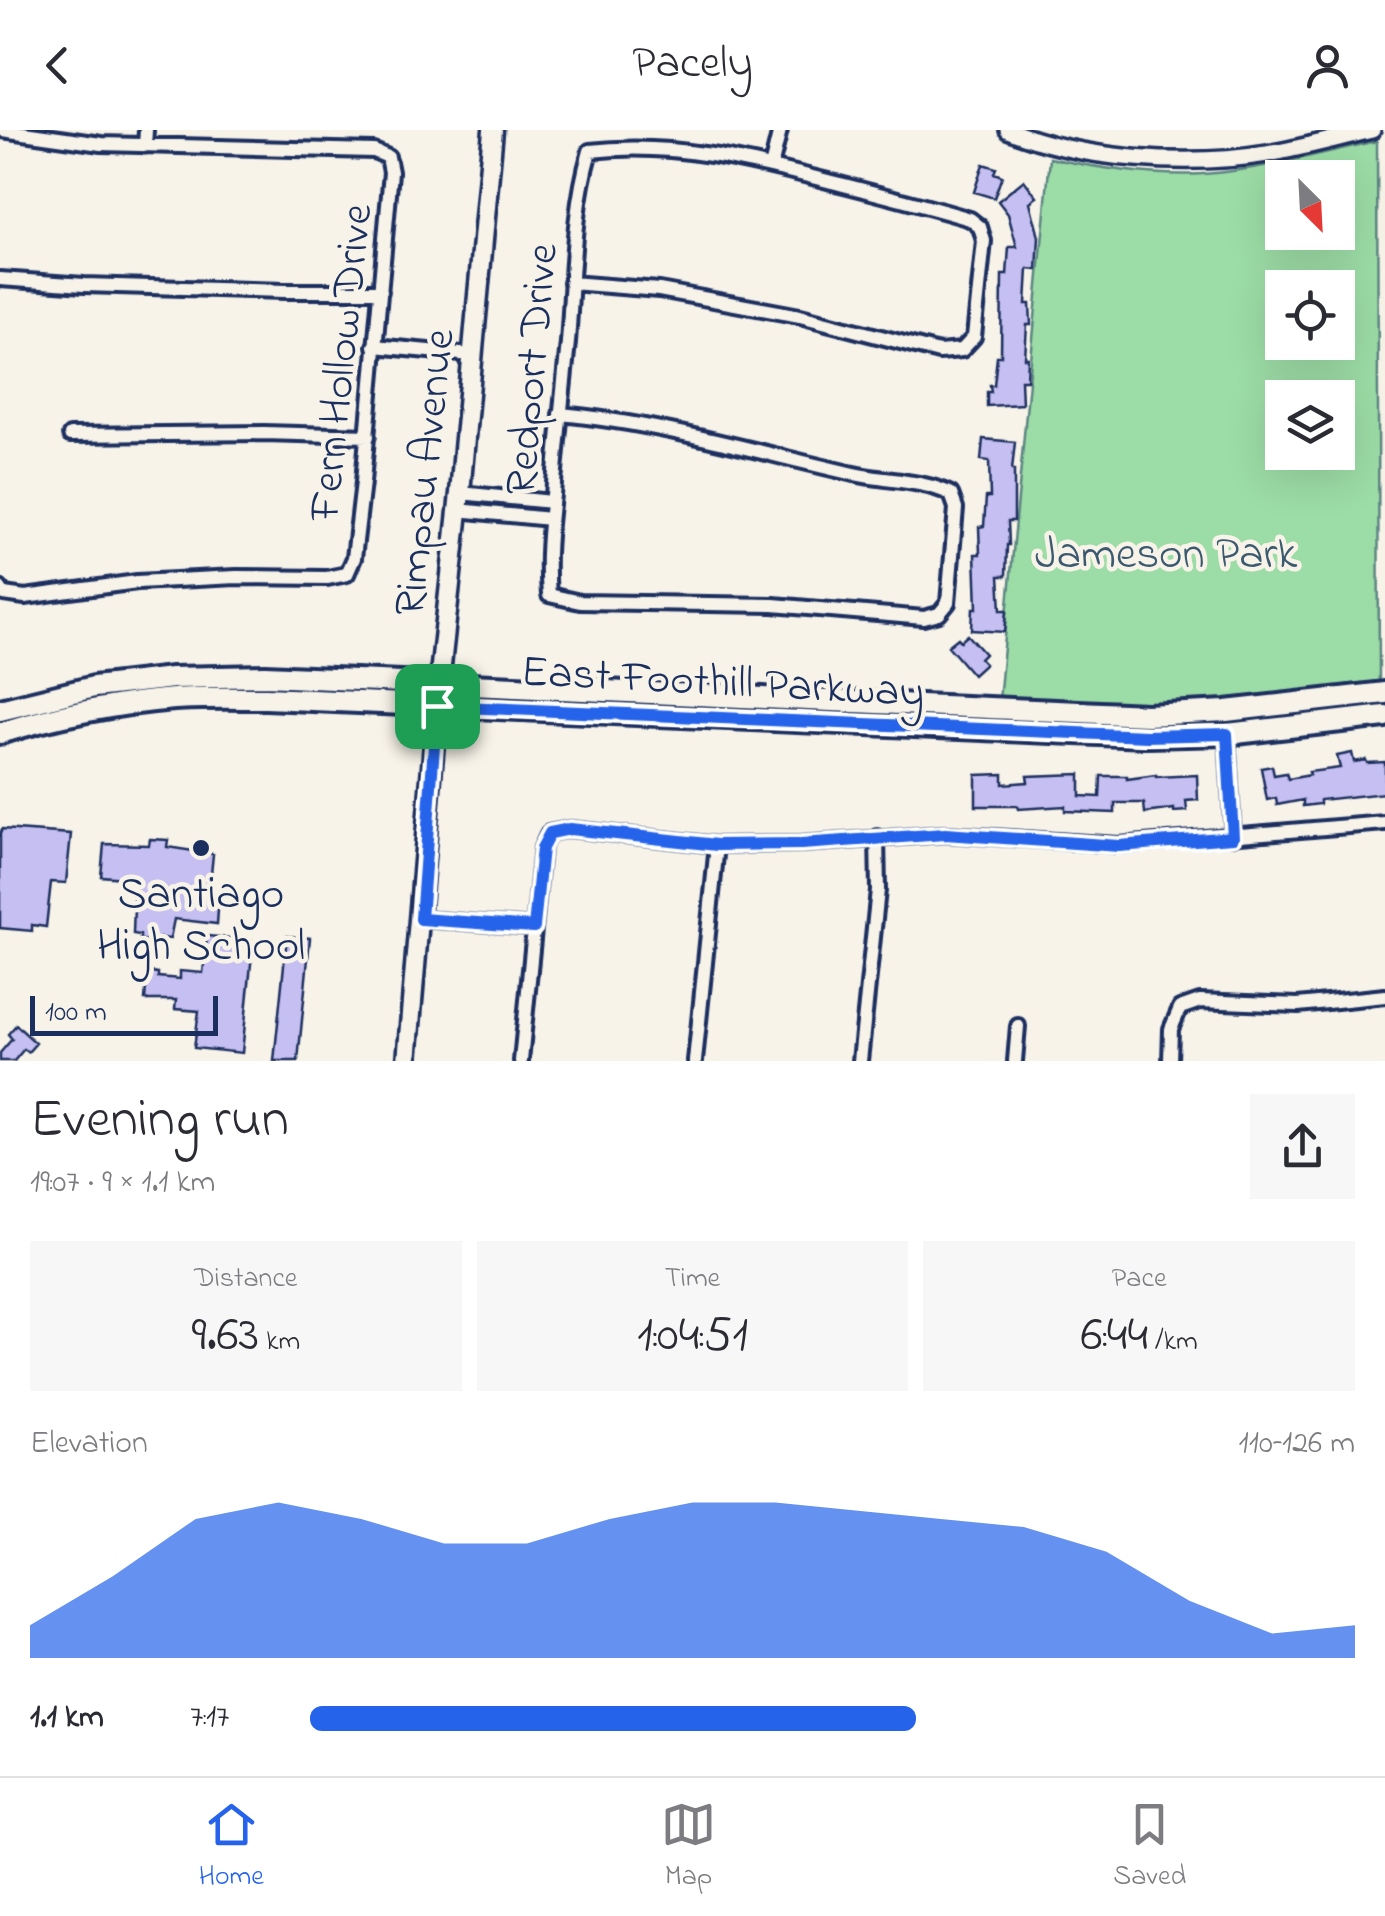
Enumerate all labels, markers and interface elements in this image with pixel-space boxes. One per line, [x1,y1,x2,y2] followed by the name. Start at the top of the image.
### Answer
[632,32,753,98] text: Pacely
[30,38,85,93] icon: back
[1300,38,1355,93] icon: person
[1265,160,1355,250] north arrow
[1265,160,1355,470] map controls
[293,200,393,525] street label: Fern Hollow Drive
[490,240,578,498] street label: Redport Drive
[1265,270,1355,360] button: locate
[379,325,475,619] street label: Rimpau Avenue
[1265,380,1355,470] button: layers
[1035,523,1297,589] park label: Jameson Park
[519,640,926,728] street label: East Foothill Parkway
[395,664,480,749] pin
[410,679,465,734] icon: arrive
[190,837,212,859] marker: Santiago High School
[97,863,305,982] place label: Santiago High School
[30,991,218,1036] scale bar
[45,993,107,1034] text: 100 m
[30,1082,289,1162] text: Evening run
[1250,1094,1355,1199] button: share
[30,1160,215,1207] text: 19:07 · 9 × 1.1 km
[194,1259,297,1300] text: Distance
[665,1259,720,1300] text: Time
[1112,1259,1166,1300] text: Pace
[191,1300,259,1373] text: 9.63
[637,1300,748,1373] text: 1:04:51
[1081,1300,1148,1373] text: 6:44
[259,1322,300,1363] text: km
[1148,1322,1198,1363] text: /km
[30,1421,148,1468] text: Elevation
[1239,1421,1355,1468] text: 110–126 m
[30,1695,104,1742] text: 1.1 km
[190,1695,229,1742] text: 7:17
[199,1797,264,1898] tab: Home
[661,1797,716,1898] tab: Map
[1113,1797,1186,1898] tab: Saved

